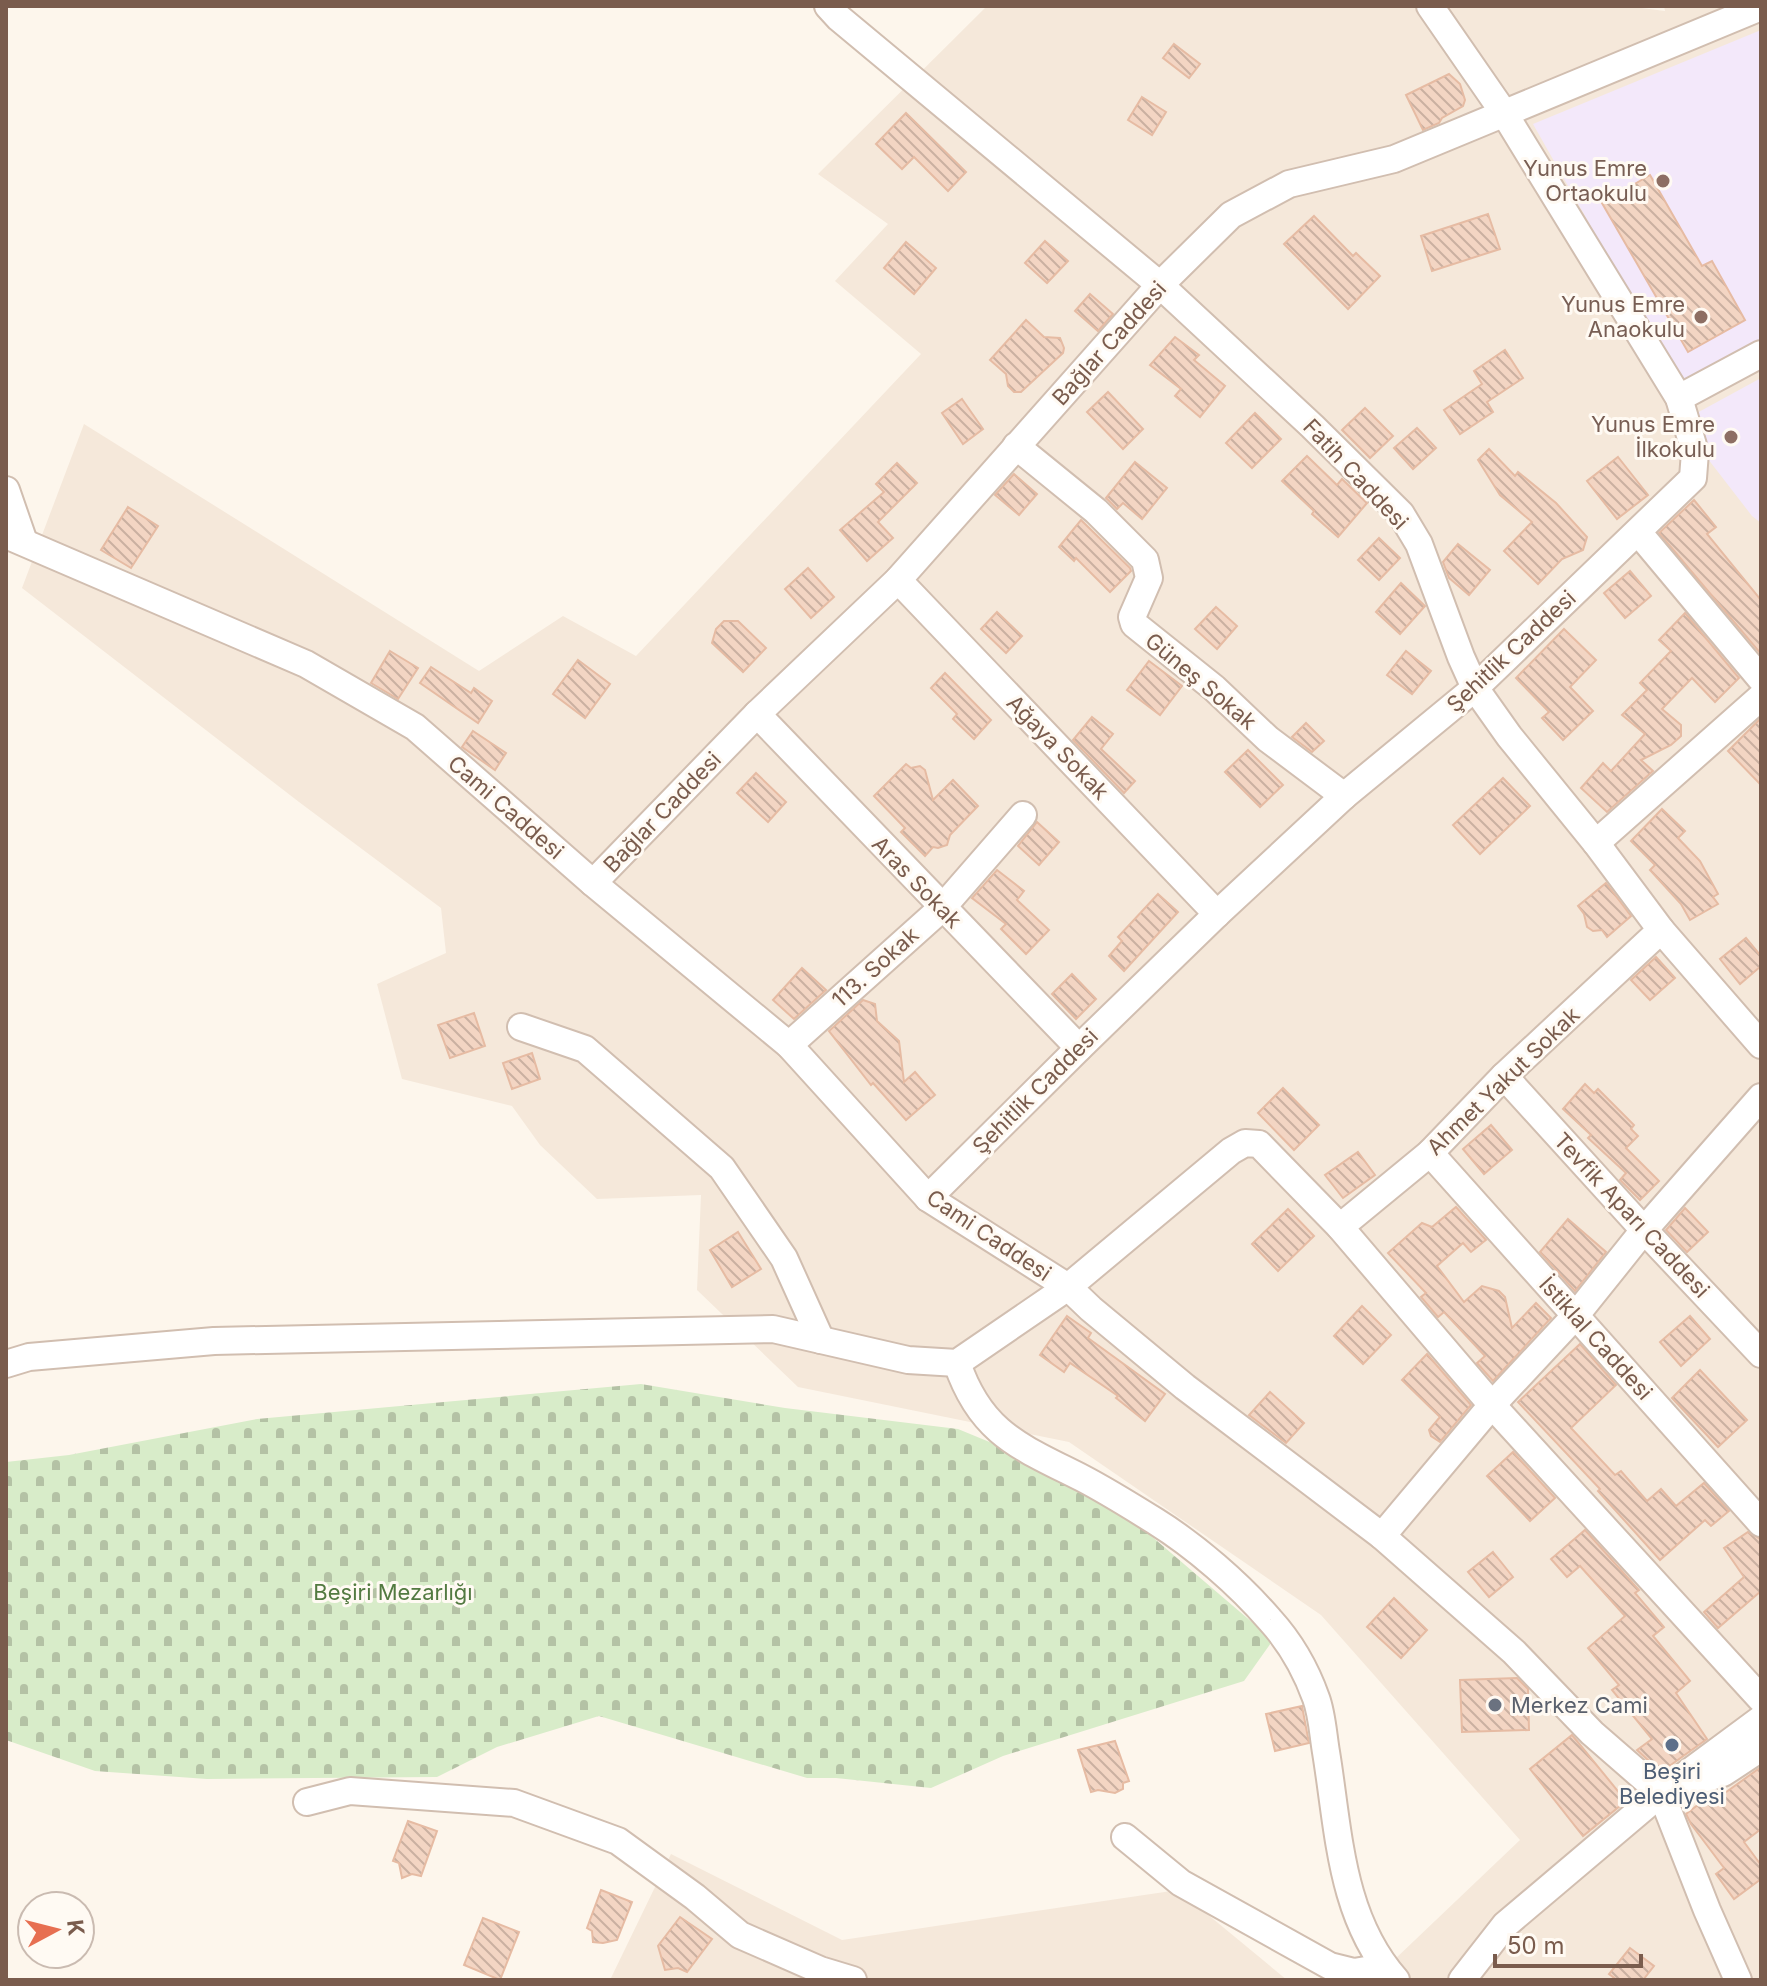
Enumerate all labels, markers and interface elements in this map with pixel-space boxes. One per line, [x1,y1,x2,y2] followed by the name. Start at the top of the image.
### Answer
[1523,155,1647,206] place label: Yunus Emre Ortaokulu
[1654,172,1672,190] marker: Yunus Emre Ortaokulu
[1047,276,1171,410] street label: Bağlar Caddesi
[1561,291,1685,342] place label: Yunus Emre Anaokulu
[1692,308,1710,326] marker: Yunus Emre Anaokulu
[1591,411,1715,462] place label: Yunus Emre İlkokulu
[1298,413,1414,535] street label: Fatih Caddesi
[1722,428,1740,446] marker: Yunus Emre İlkokulu
[1441,585,1581,717] street label: Şehitlik Caddesi
[1140,627,1262,735] street label: Güneş Sokak
[1002,689,1114,805] street label: Ağaya Sokak
[598,746,726,878] street label: Bağlar Caddesi
[443,750,569,864] street label: Cami Caddesi
[867,831,967,933] street label: Aras Sokak
[826,921,924,1013] street label: 113. Sokak
[1421,1002,1585,1160] street label: Ahmet Yakut Sokak
[967,1023,1103,1159] street label: Şehitlik Caddesi
[1549,1127,1715,1303] street label: Tevfik Aparı Caddesi
[922,1184,1056,1286] street label: Cami Caddesi
[1534,1271,1658,1405] street label: İstiklal Caddesi
[313,1579,473,1605] park label: Beşiri Mezarlığı
[1511,1692,1648,1718] place label: Merkez Cami
[1486,1696,1504,1714] marker: Merkez Cami
[1663,1736,1681,1754] marker: Beşiri Belediyesi
[1619,1758,1725,1809] place label: Beşiri Belediyesi
[16,1890,96,1970] north arrow
[62,1918,90,1937] text: K
[1495,1918,1641,1968] scale bar
[1507,1931,1565,1960] text: 50 m

